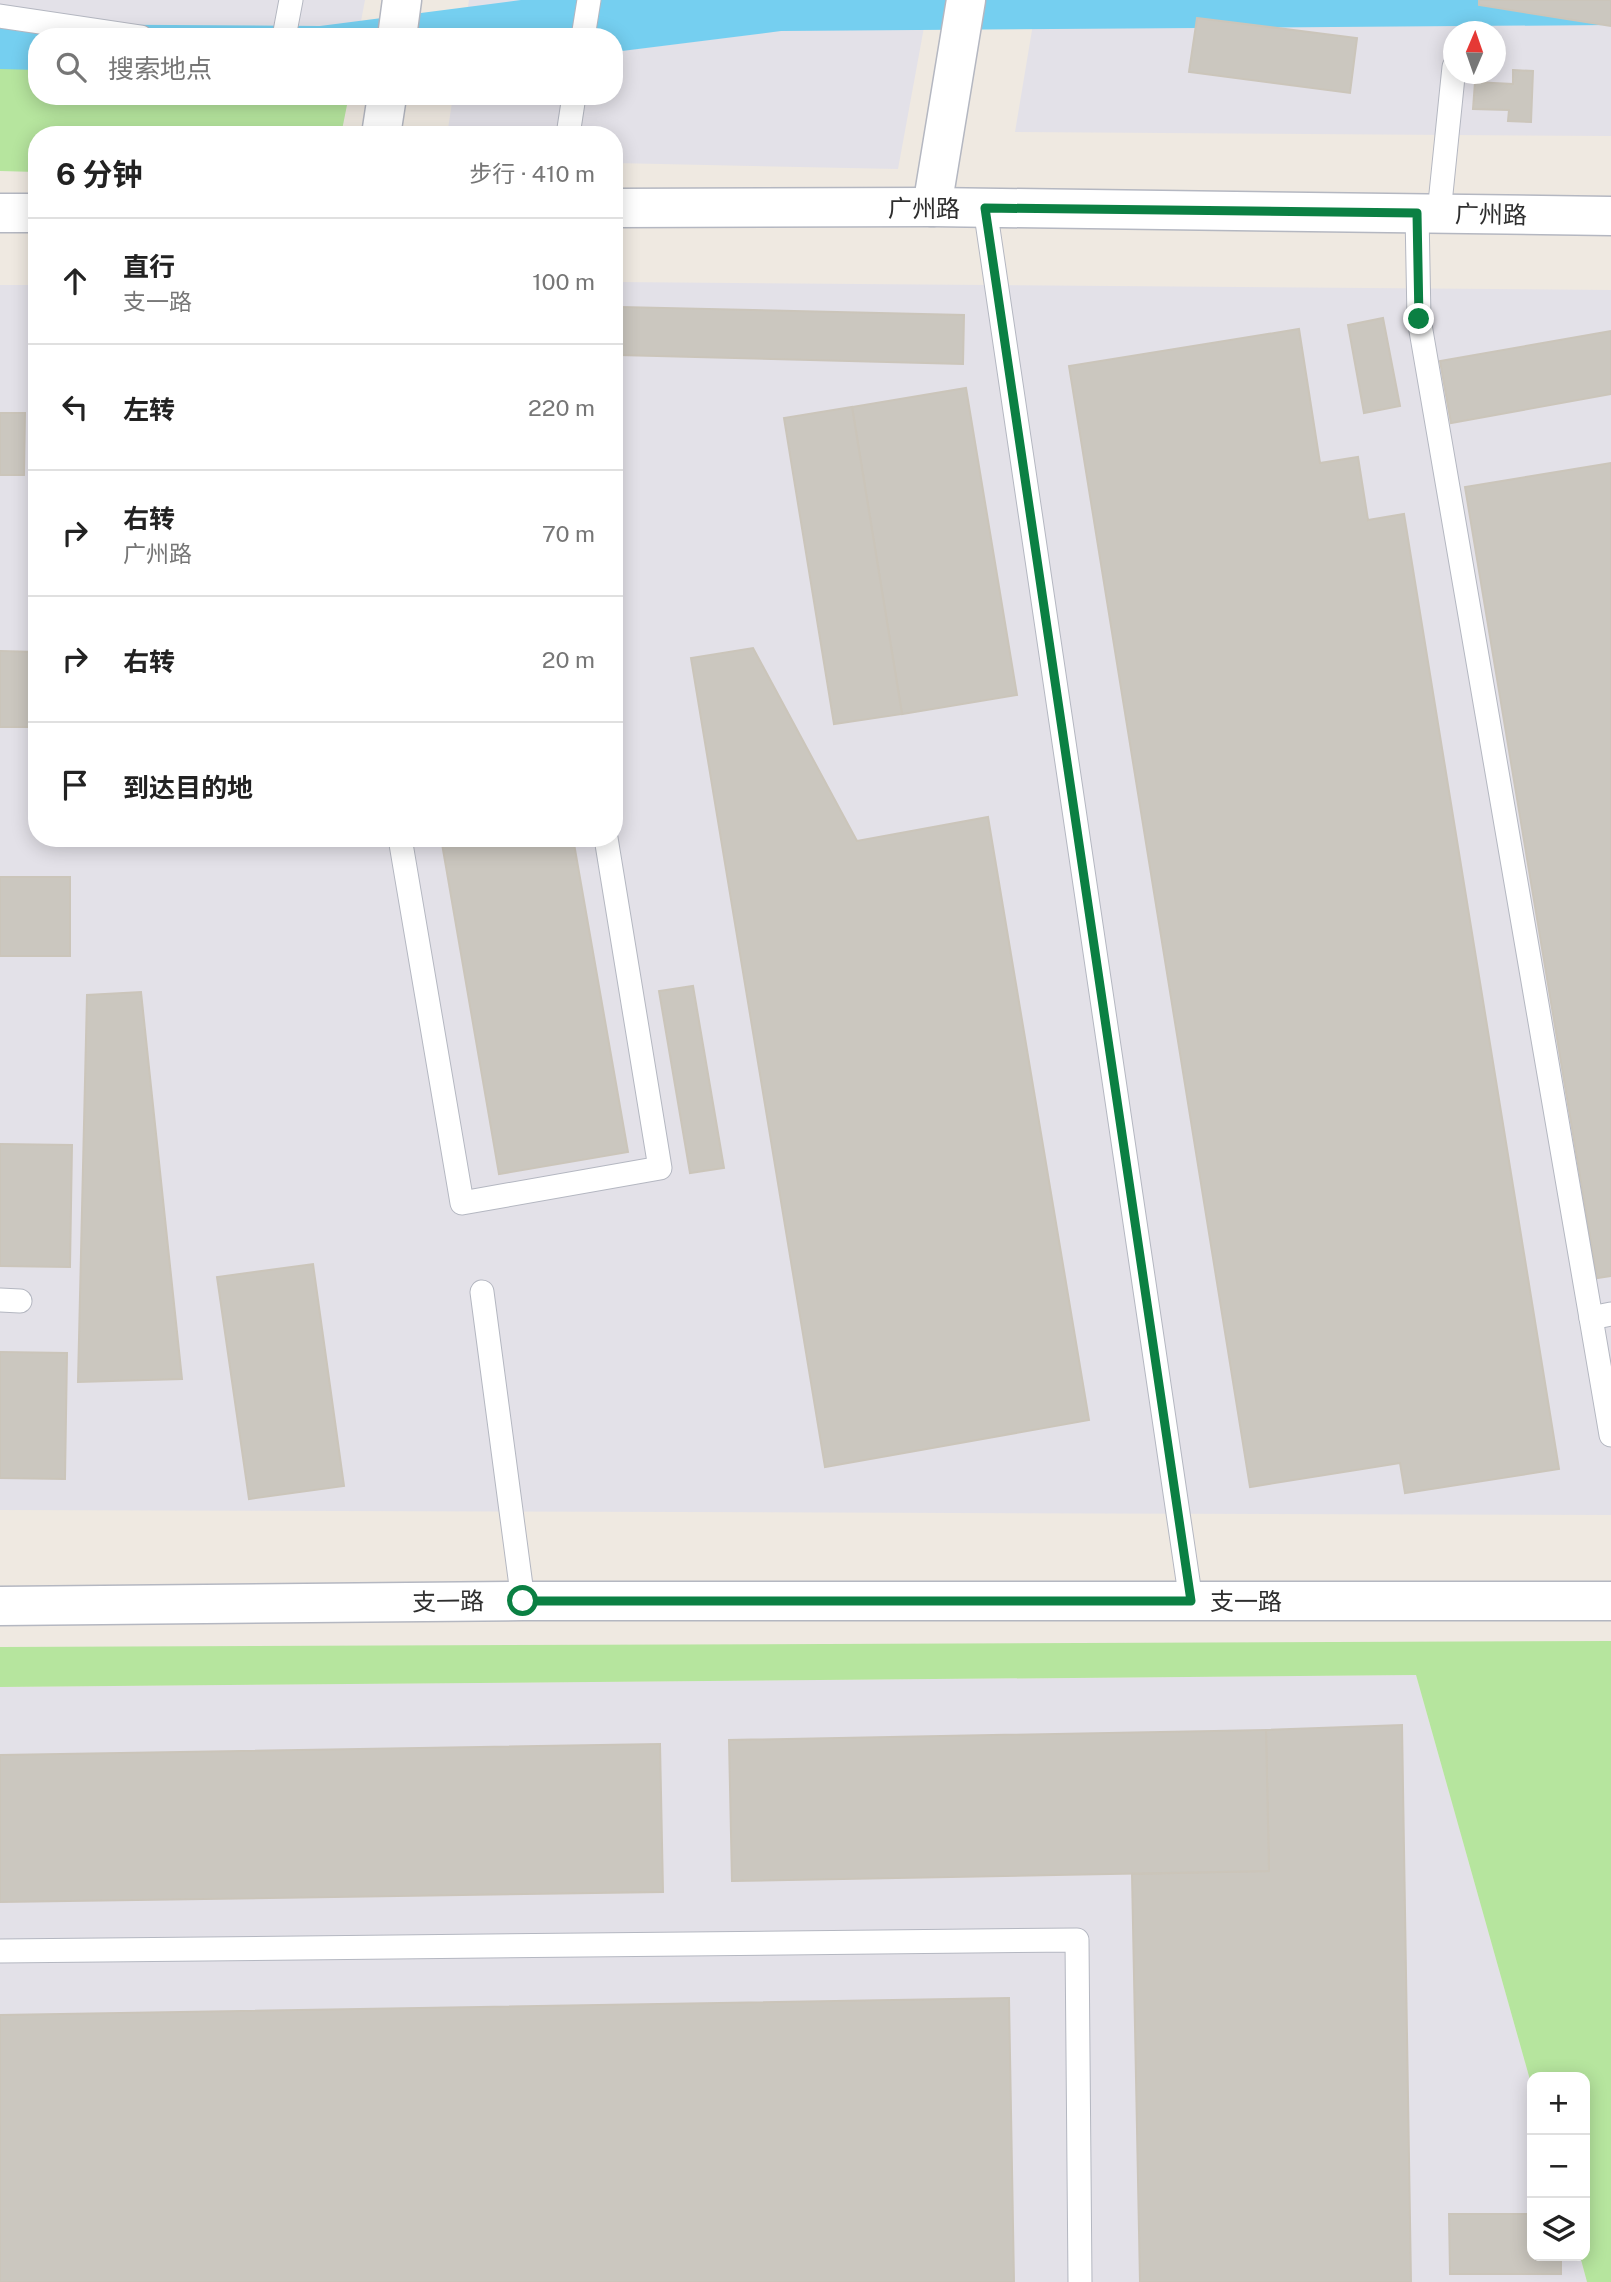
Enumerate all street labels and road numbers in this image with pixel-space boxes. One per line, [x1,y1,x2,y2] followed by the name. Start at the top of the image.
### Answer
[888,194,960,222] street label: 广州路
[1455,199,1527,229] street label: 广州路
[412,1586,484,1616] street label: 支一路
[1210,1587,1282,1615] street label: 支一路

